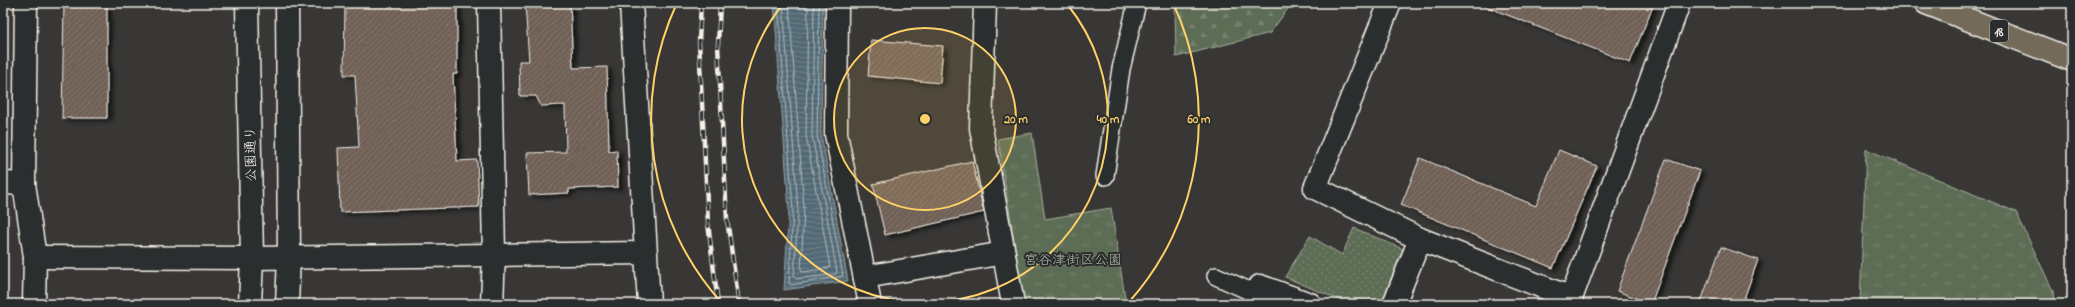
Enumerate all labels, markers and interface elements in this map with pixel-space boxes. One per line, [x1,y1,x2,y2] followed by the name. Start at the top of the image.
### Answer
[1990,20,2008,42] road number: 18
[1003,111,1028,129] text: 20 m
[1096,111,1120,129] text: 40 m
[1187,111,1211,129] text: 60 m
[918,112,932,126] centre of rings
[241,126,262,182] street label: 公園通り
[1024,250,1122,271] park label: 宮谷津街区公園

